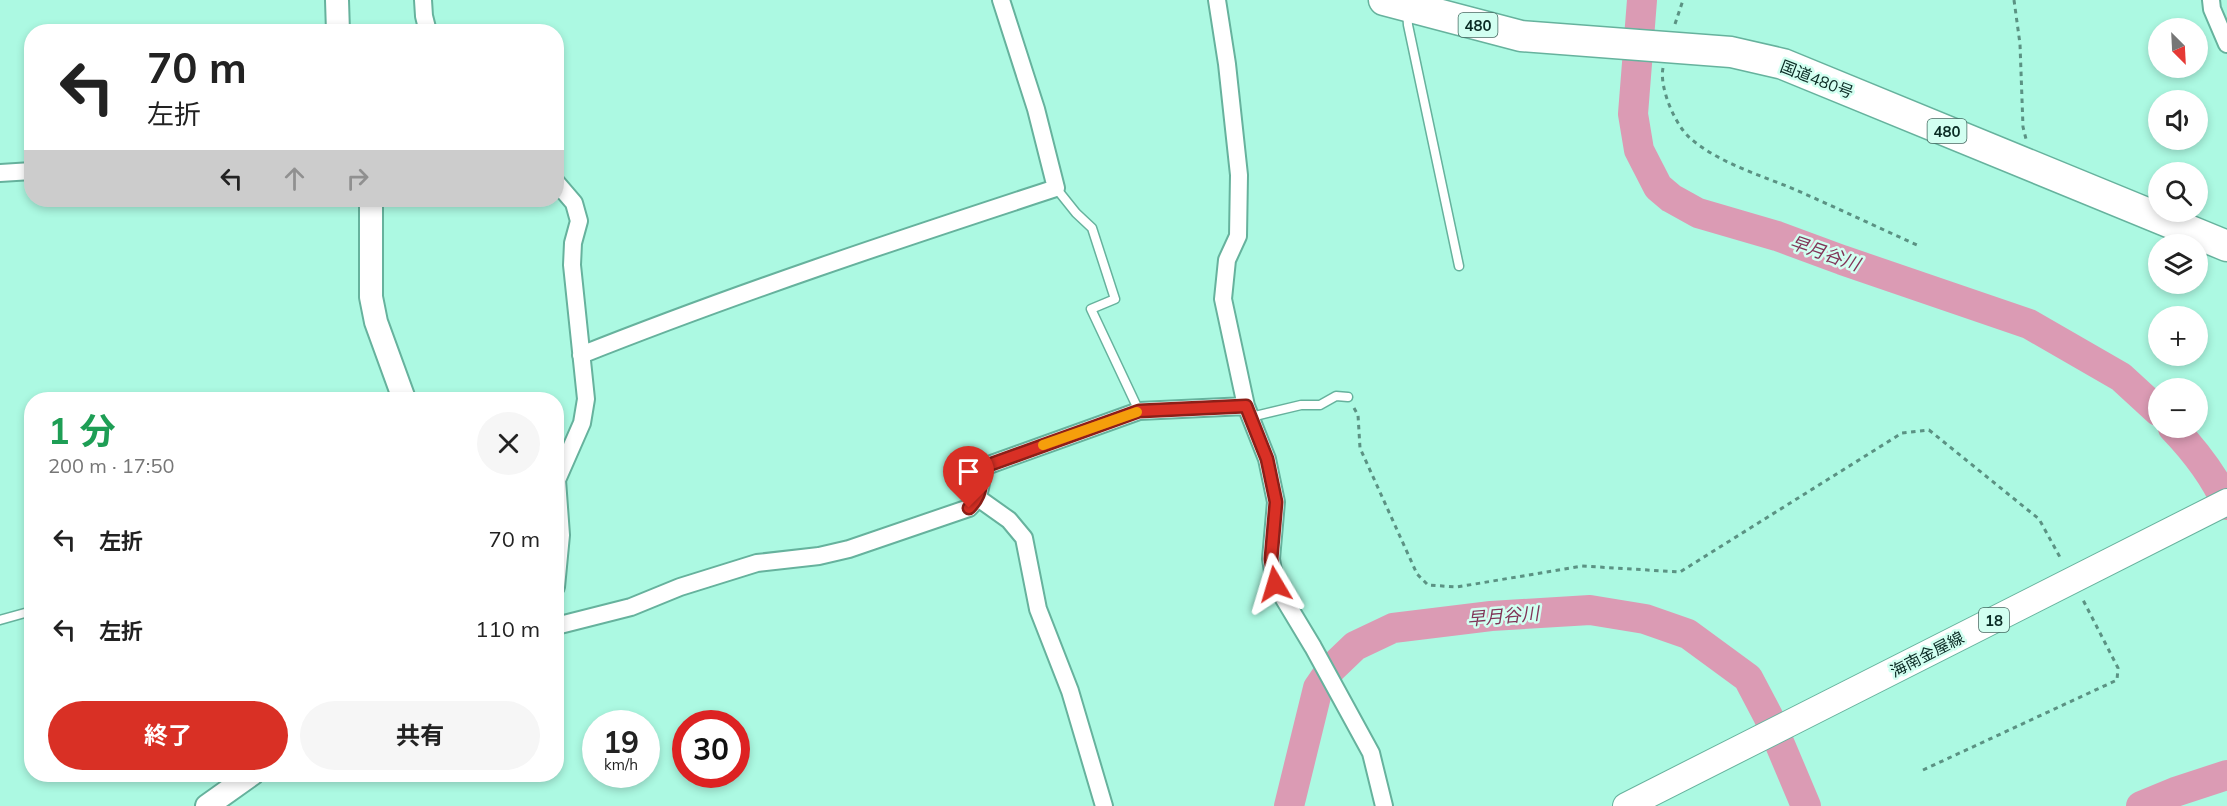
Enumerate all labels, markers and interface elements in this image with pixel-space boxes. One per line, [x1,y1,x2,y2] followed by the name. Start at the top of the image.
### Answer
[1458,13,1498,37] road number: 480
[2148,18,2208,78] north arrow
[2148,18,2208,438] map controls
[147,41,247,94] text: 70 m
[48,48,126,126] icon: left
[1778,56,1856,102] street label: 国道480号
[2148,90,2208,150] button: sound
[147,97,201,131] text: 左折
[1928,119,1966,143] road number: 480
[215,162,248,195] icon: left
[278,162,311,195] icon: ahead
[341,162,374,195] icon: right
[2148,162,2208,222] button: search
[1787,230,1865,276] water label: 早月谷川
[2148,234,2208,294] button: layers
[2148,306,2208,366] button: +
[2148,378,2208,438] button: −
[48,408,115,453] text: 1 分
[477,412,540,475] button: close
[943,446,994,508] pin
[48,453,174,478] text: 200 m · 17:50
[952,455,985,488] icon: arrive
[48,523,81,556] icon: left
[489,525,540,553] text: 70 m
[99,527,143,555] text: 左折
[1243,552,1307,616] position arrow
[1466,601,1542,631] water label: 早月谷川
[1979,608,2009,632] road number: 18
[48,613,81,646] icon: left
[475,615,540,643] text: 110 m
[99,617,143,645] text: 左折
[1887,627,1967,681] street label: 海南金屋線
[48,701,288,770] button: 終了
[300,701,540,770] button: 共有
[672,710,750,788] speed limit sign: 30
[603,723,639,761] text: 19
[604,755,638,774] text: km/h

